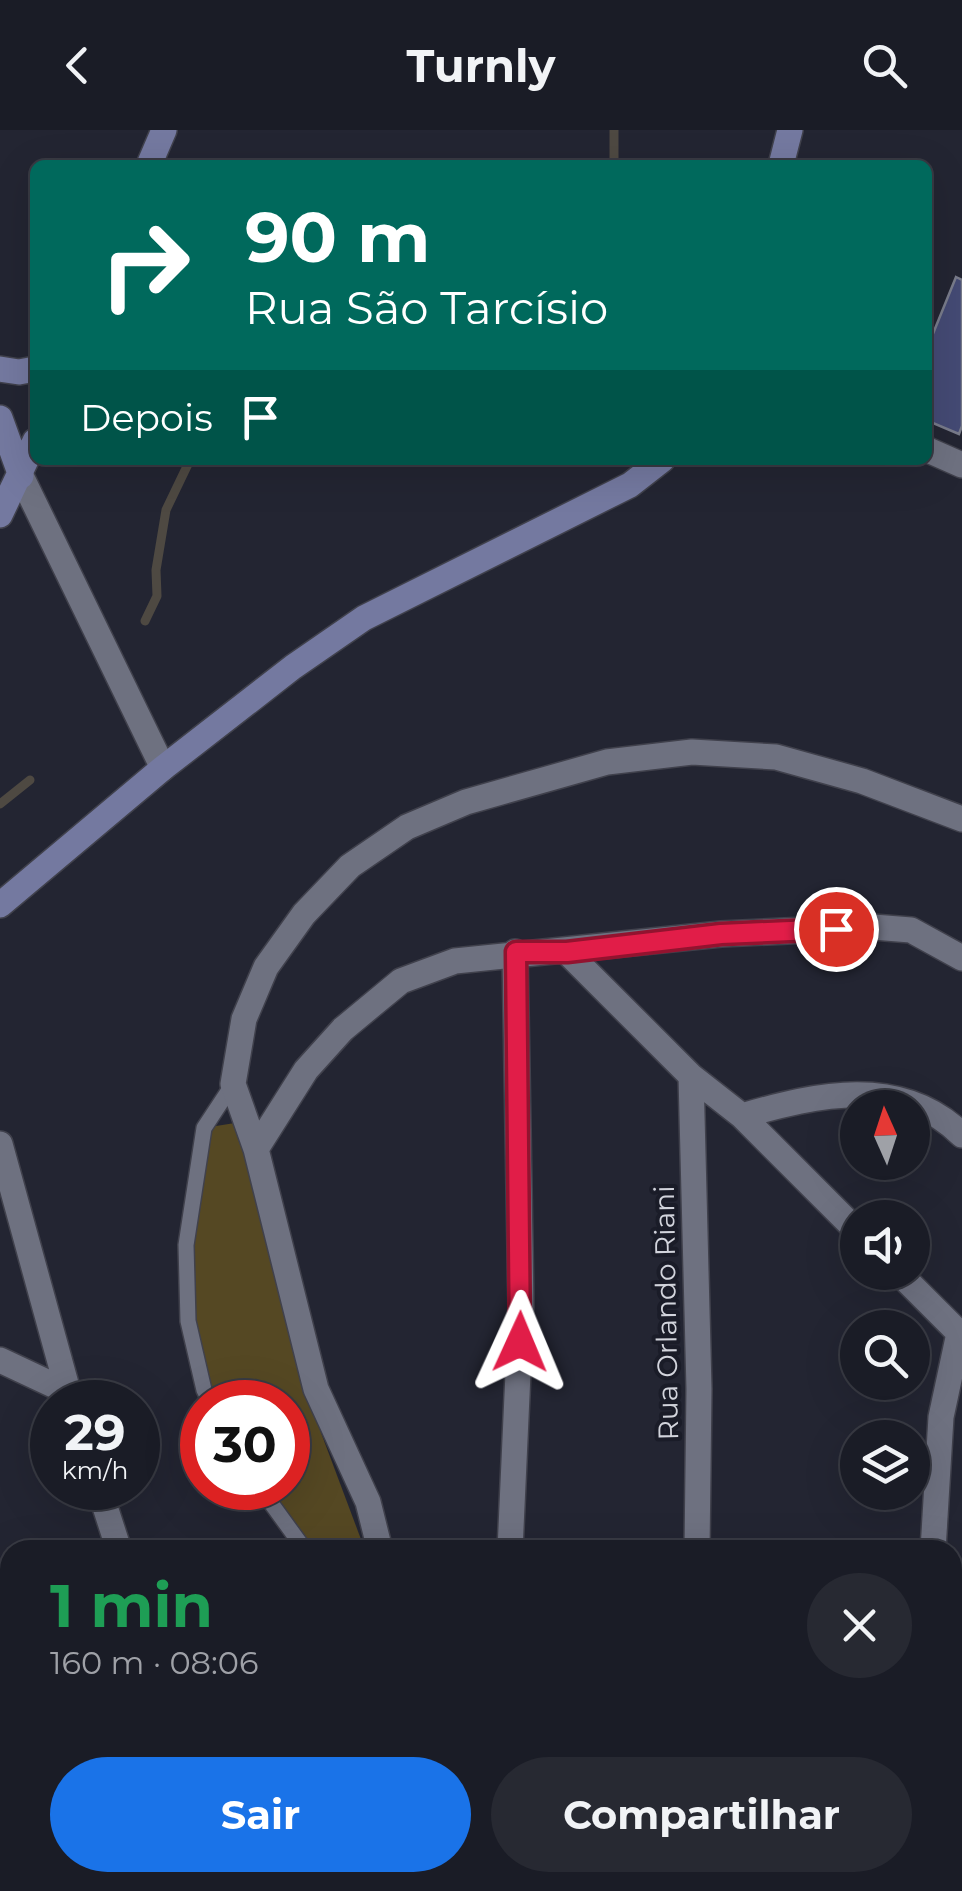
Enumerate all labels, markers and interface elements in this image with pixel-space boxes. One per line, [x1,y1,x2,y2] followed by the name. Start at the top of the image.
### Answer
[50,38,105,93] icon: back
[407,38,555,93] text: Turnly
[857,38,912,93] icon: search
[245,194,430,280] text: 90 m
[80,200,210,330] icon: right
[245,280,608,335] text: Rua São Tarcísio
[233,390,288,445] icon: arrive
[80,394,213,441] text: Depois
[794,887,879,972] pin
[809,902,864,957] icon: arrive
[840,1090,930,1180] north arrow
[840,1090,930,1510] map controls
[647,1185,685,1441] street label: Rua Orlando Riani
[840,1200,930,1290] button: sound
[468,1290,572,1394] position arrow
[840,1310,930,1400] button: search
[180,1380,310,1510] speed limit sign: 30
[64,1402,126,1463] text: 29
[840,1420,930,1510] button: layers
[62,1455,128,1485] text: km/h
[50,1569,213,1642] text: 1 min
[807,1573,912,1678] button: close
[50,1643,258,1682] text: 160 m · 08:06
[50,1757,471,1872] button: Sair
[491,1757,912,1872] button: Compartilhar

